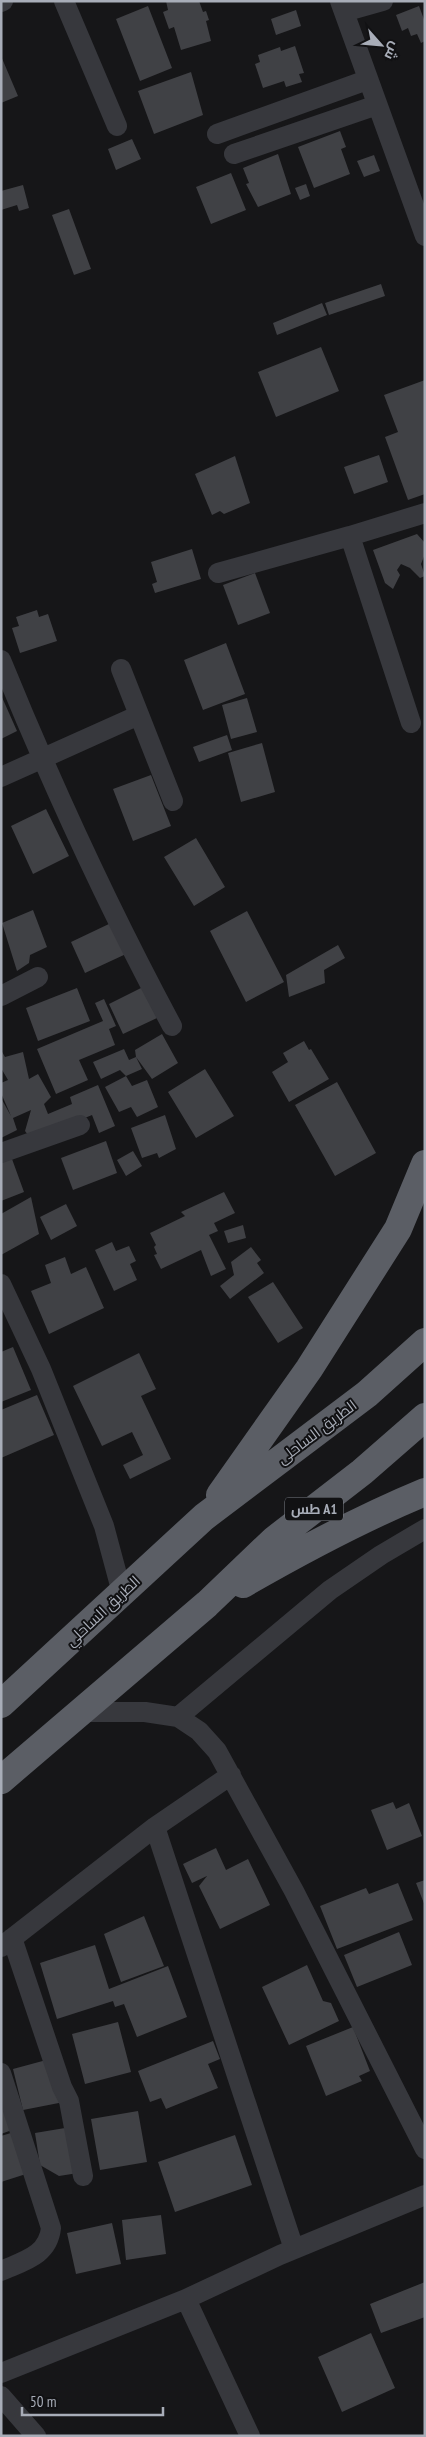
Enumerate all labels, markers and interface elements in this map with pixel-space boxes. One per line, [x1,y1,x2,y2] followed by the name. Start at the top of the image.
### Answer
[356,20,406,70] north arrow
[380,39,405,63] text: ش
[273,1395,361,1469] street label: الطريق الساحلى
[285,1498,343,1520] road number: طس A1
[61,1571,146,1652] street label: الطريق الساحلي
[22,2384,164,2416] scale bar
[30,2392,56,2411] text: 50 m

